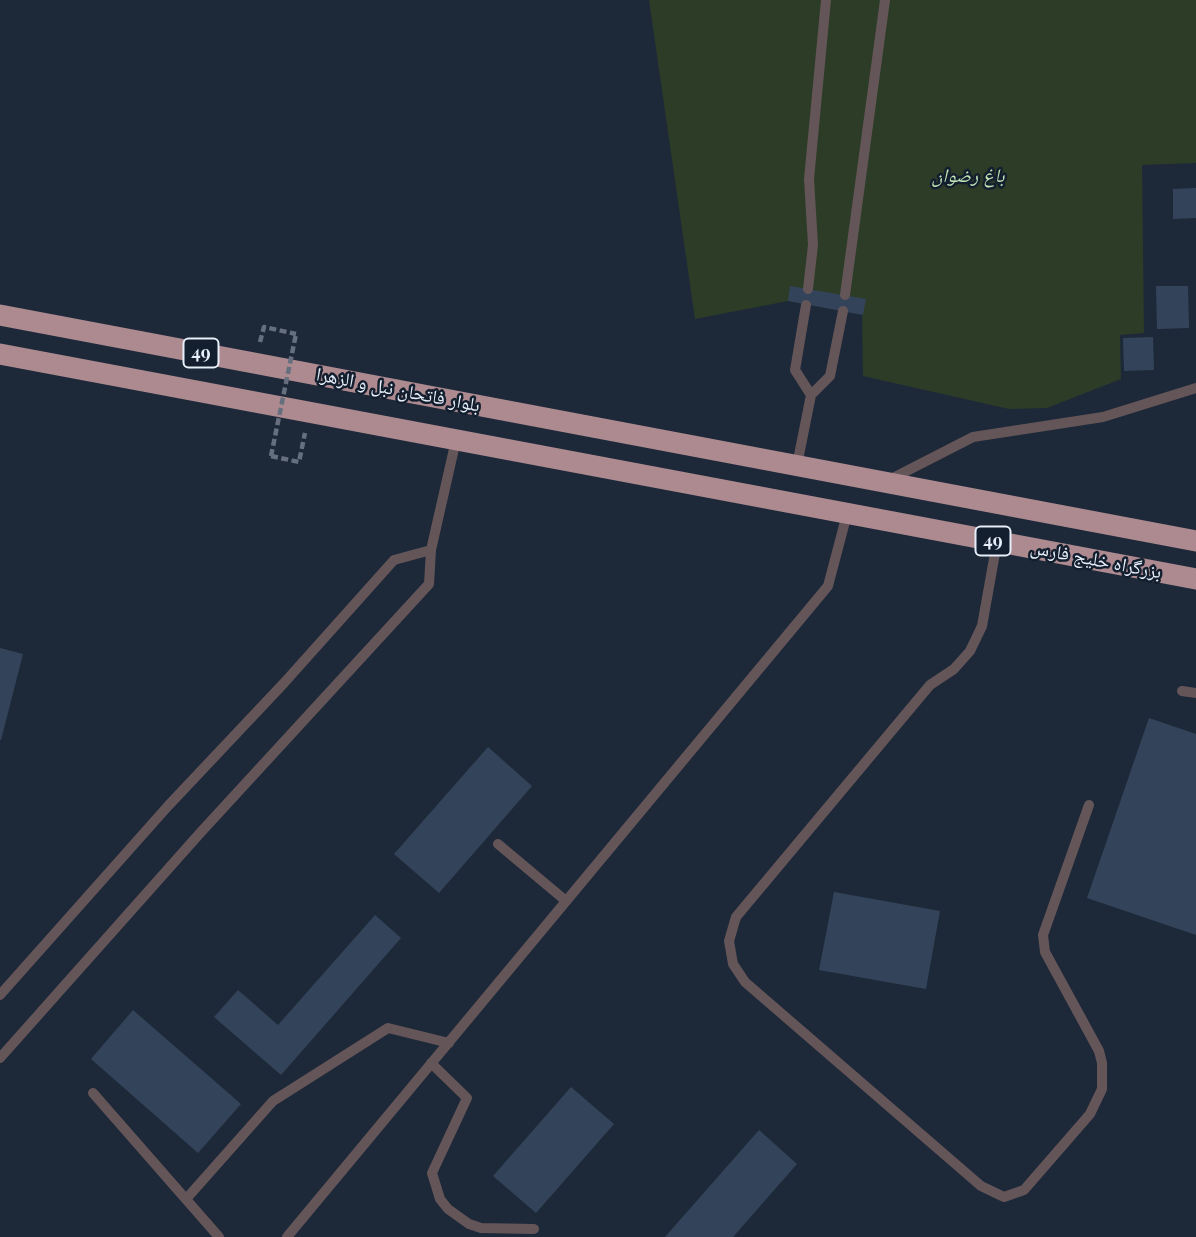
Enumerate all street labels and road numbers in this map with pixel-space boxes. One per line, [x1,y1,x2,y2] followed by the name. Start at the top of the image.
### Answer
[184,338,218,368] road number: 49
[314,363,482,417] street label: بلوار فاتحان نبل و الزهرا
[976,526,1010,556] road number: 49
[1028,536,1164,584] street label: بزرگراه خلیج فارس

